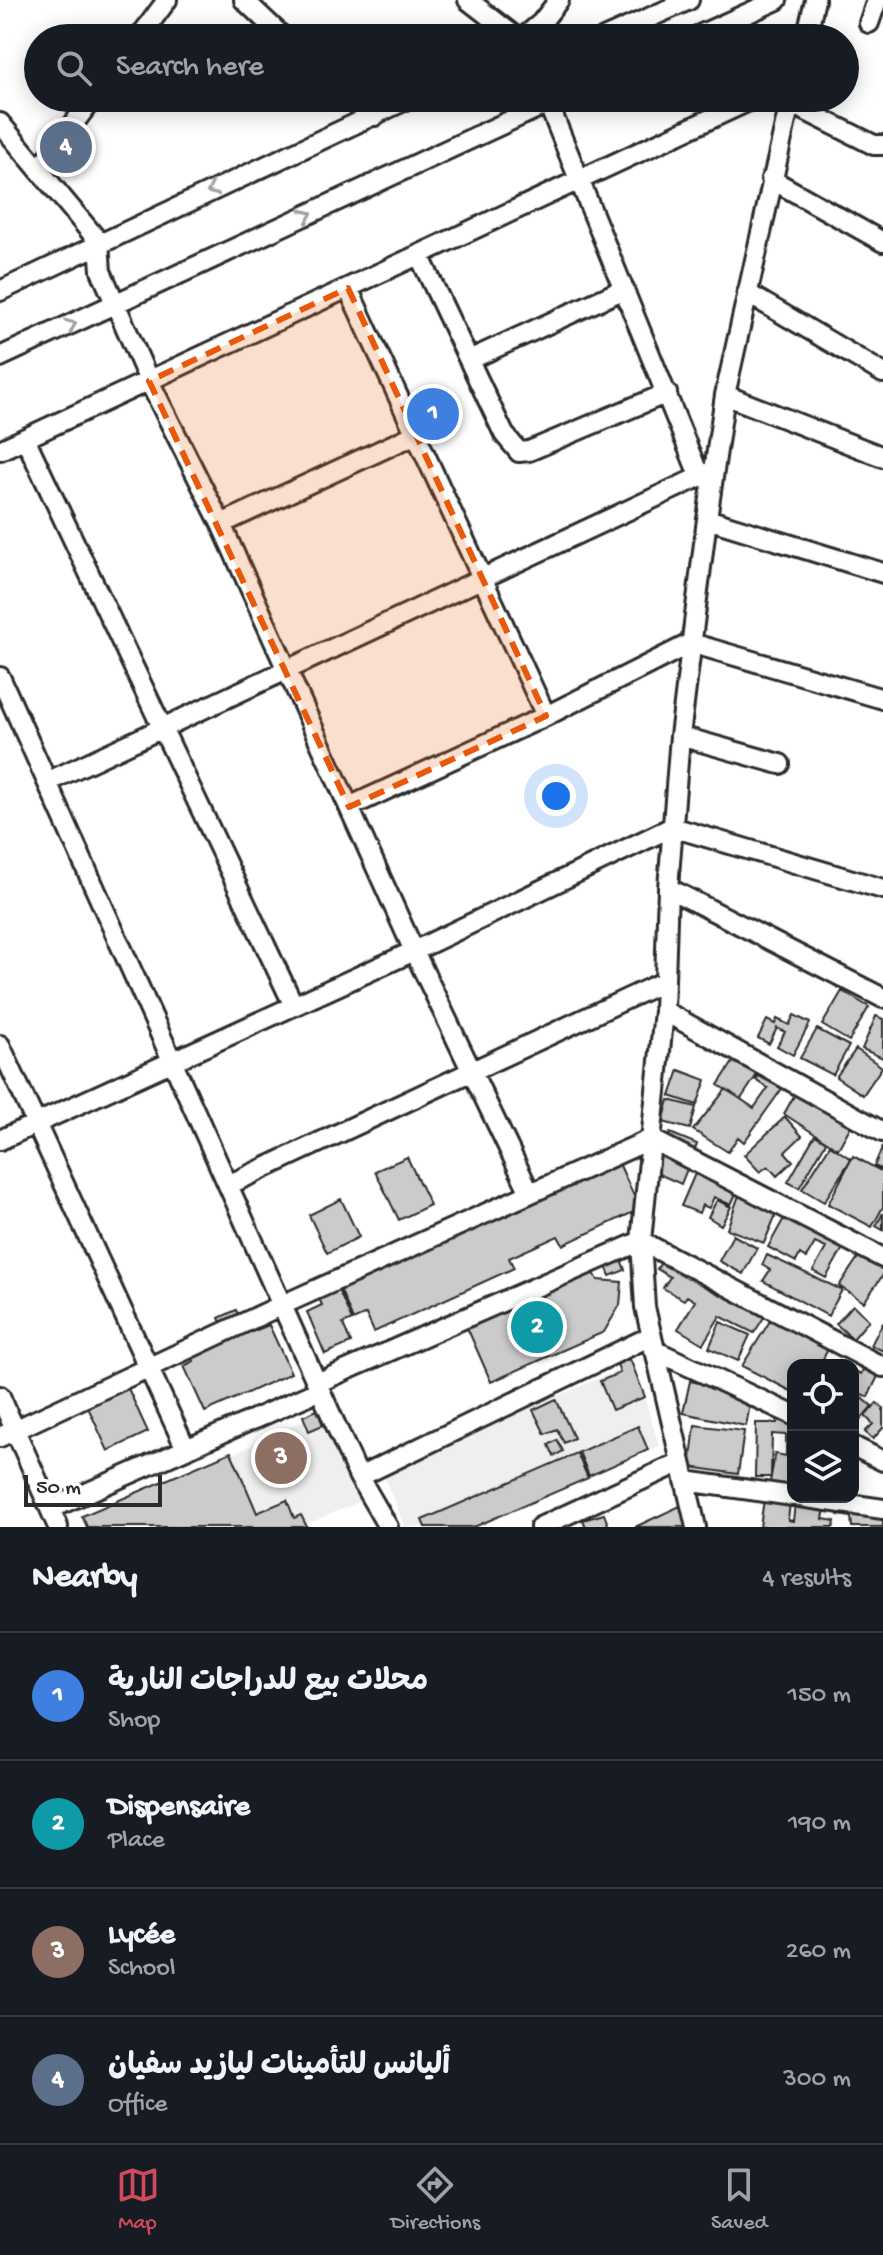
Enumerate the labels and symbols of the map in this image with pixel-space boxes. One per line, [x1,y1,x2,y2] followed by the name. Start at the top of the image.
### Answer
[40,117,92,177] pin: 4
[206,180,220,196] one-way arrow
[299,209,313,225] one-way arrow
[63,318,77,334] one-way arrow
[407,384,459,444] pin: 1
[536,776,576,816] your location
[511,1297,563,1357] pin: 2
[255,1428,307,1488] pin: 3
[24,1471,162,1507] scale bar

